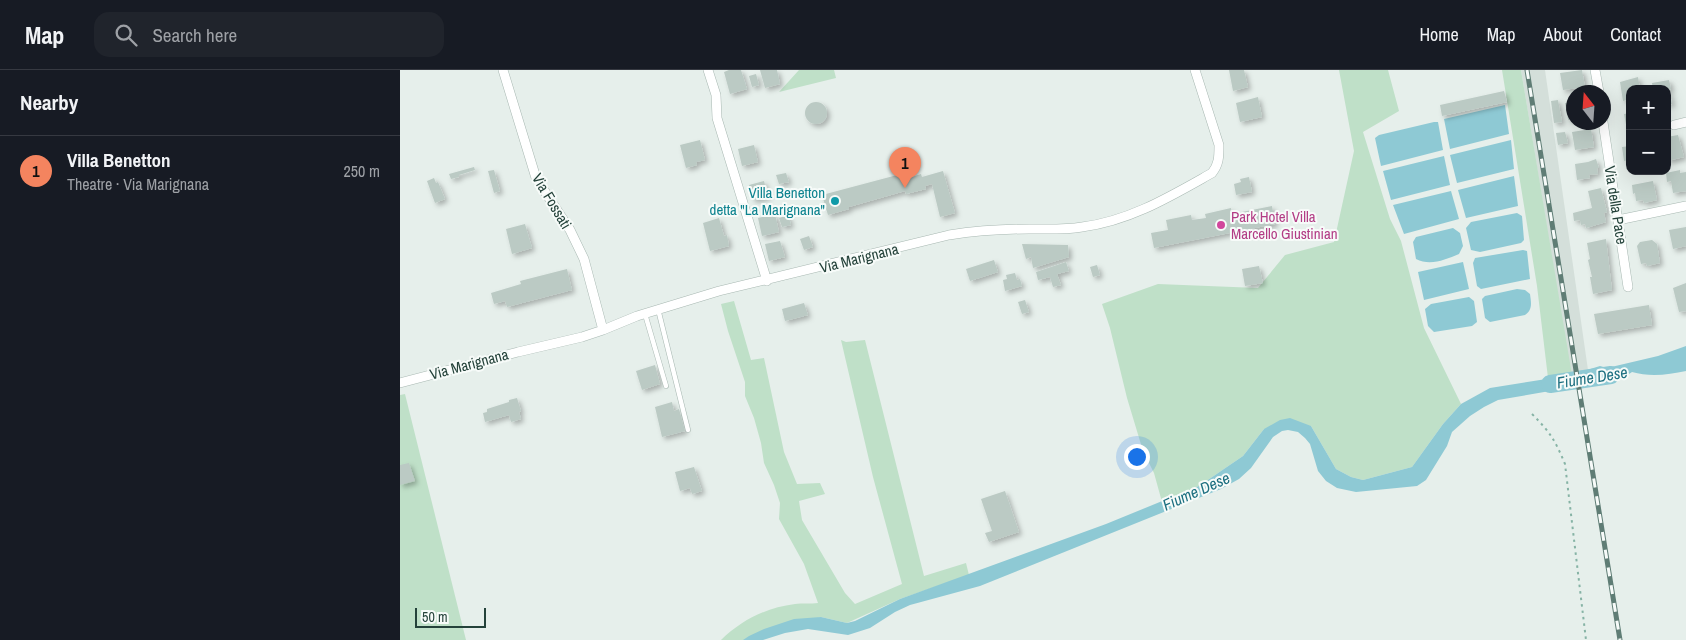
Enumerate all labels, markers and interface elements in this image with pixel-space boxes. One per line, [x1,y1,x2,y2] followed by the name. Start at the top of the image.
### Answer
[94,12,444,57] search box
[25,19,64,51] text: Map
[112,21,140,49] icon: search
[152,22,237,48] text: Search here
[1419,22,1459,47] text: Home
[1487,22,1516,47] text: Map
[1544,22,1582,47] text: About
[1610,22,1661,47] text: Contact
[1566,85,1611,130] north arrow
[1626,85,1671,175] map controls
[1626,85,1671,130] button: +
[20,88,78,117] text: Nearby
[1626,130,1671,175] button: −
[67,147,171,173] text: Villa Benetton
[889,147,921,188] pin: 1
[32,160,40,182] text: 1
[344,160,380,182] text: 250 m
[1599,164,1633,246] street label: Via della Pace
[527,169,577,233] street label: Via Fossati
[67,173,209,195] text: Theatre · Via Marignana
[710,182,825,220] place label: Villa Benetton detta "La Marignana"
[829,195,841,207] marker: Villa Benetton detta "La Marignana"
[1231,206,1338,244] place label: Park Hotel Villa Marcello Giustinian
[1215,219,1227,231] marker: Park Hotel Villa Marcello Giustinian
[817,238,901,278] street label: Via Marignana
[427,343,511,385] street label: Via Marignana
[1555,361,1629,393] water label: Fiume Dese
[1124,444,1150,470] your location
[1159,466,1233,516] water label: Fiume Dese
[415,605,486,628] scale bar
[422,608,448,626] text: 50 m

